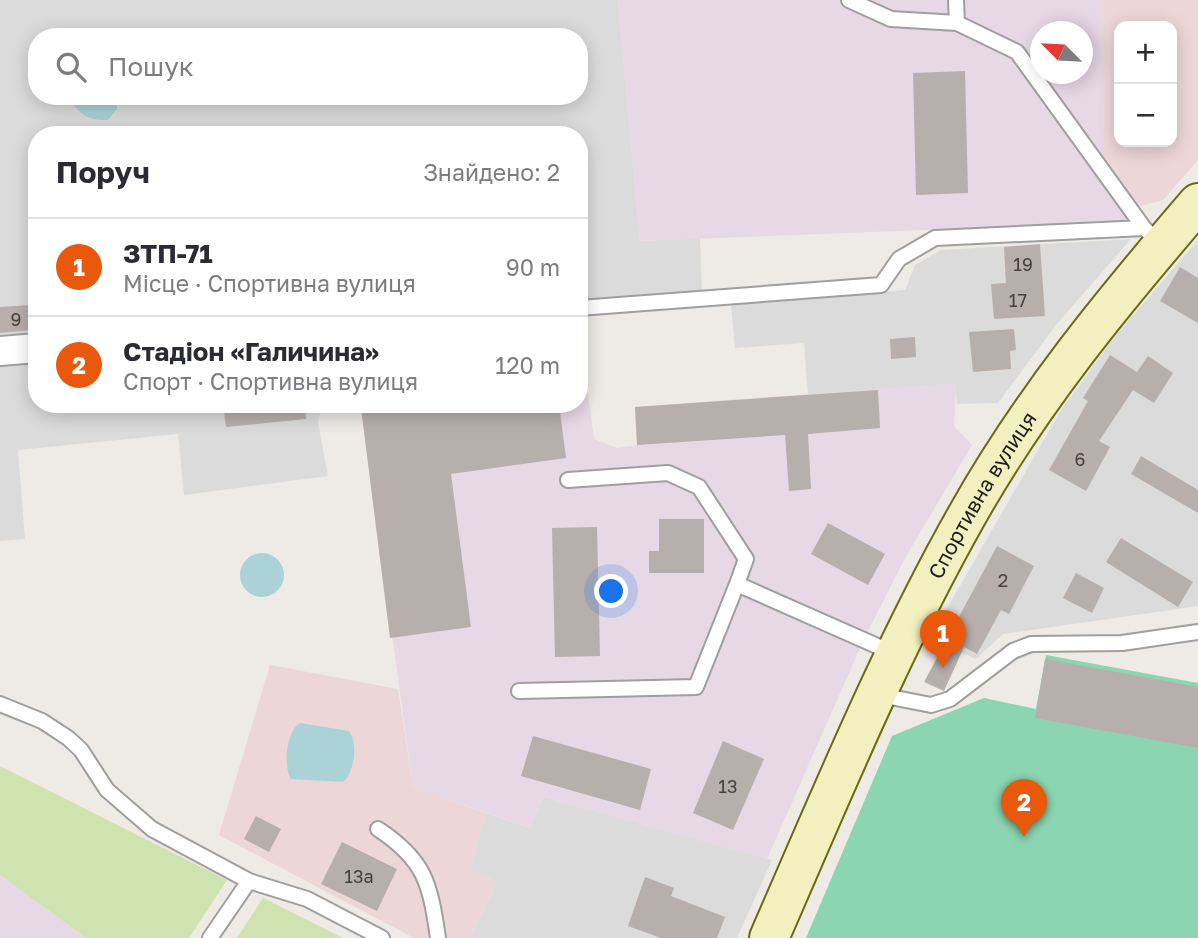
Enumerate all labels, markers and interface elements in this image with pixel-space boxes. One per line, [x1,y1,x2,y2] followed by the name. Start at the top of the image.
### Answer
[1030,21,1093,84] north arrow
[1114,21,1177,147] map controls
[1114,21,1177,84] button: +
[28,28,588,105] search box
[52,48,90,86] icon: search
[108,51,194,82] text: Пошук
[1114,84,1177,147] button: −
[56,154,150,190] text: Поруч
[423,158,560,186] text: Знайдено: 2
[123,238,213,269] text: ЗТП-71
[73,253,85,281] text: 1
[506,253,560,281] text: 90 m
[1013,253,1033,275] house number: 19
[123,269,416,297] text: Місце · Спортивна вулиця
[1009,289,1027,311] house number: 17
[11,308,21,330] house number: 9
[123,336,379,367] text: Стадіон «Галичина»
[72,351,86,379] text: 2
[495,351,560,379] text: 120 m
[123,367,418,395] text: Спорт · Спортивна вулиця
[922,406,1042,583] street label: Спортивна вулиця
[1075,448,1085,470] house number: 6
[998,569,1008,591] house number: 2
[594,574,628,608] your location
[920,610,966,668] pin: 1
[718,775,738,797] house number: 13
[1001,779,1047,837] pin: 2
[344,865,374,887] house number: 13а

